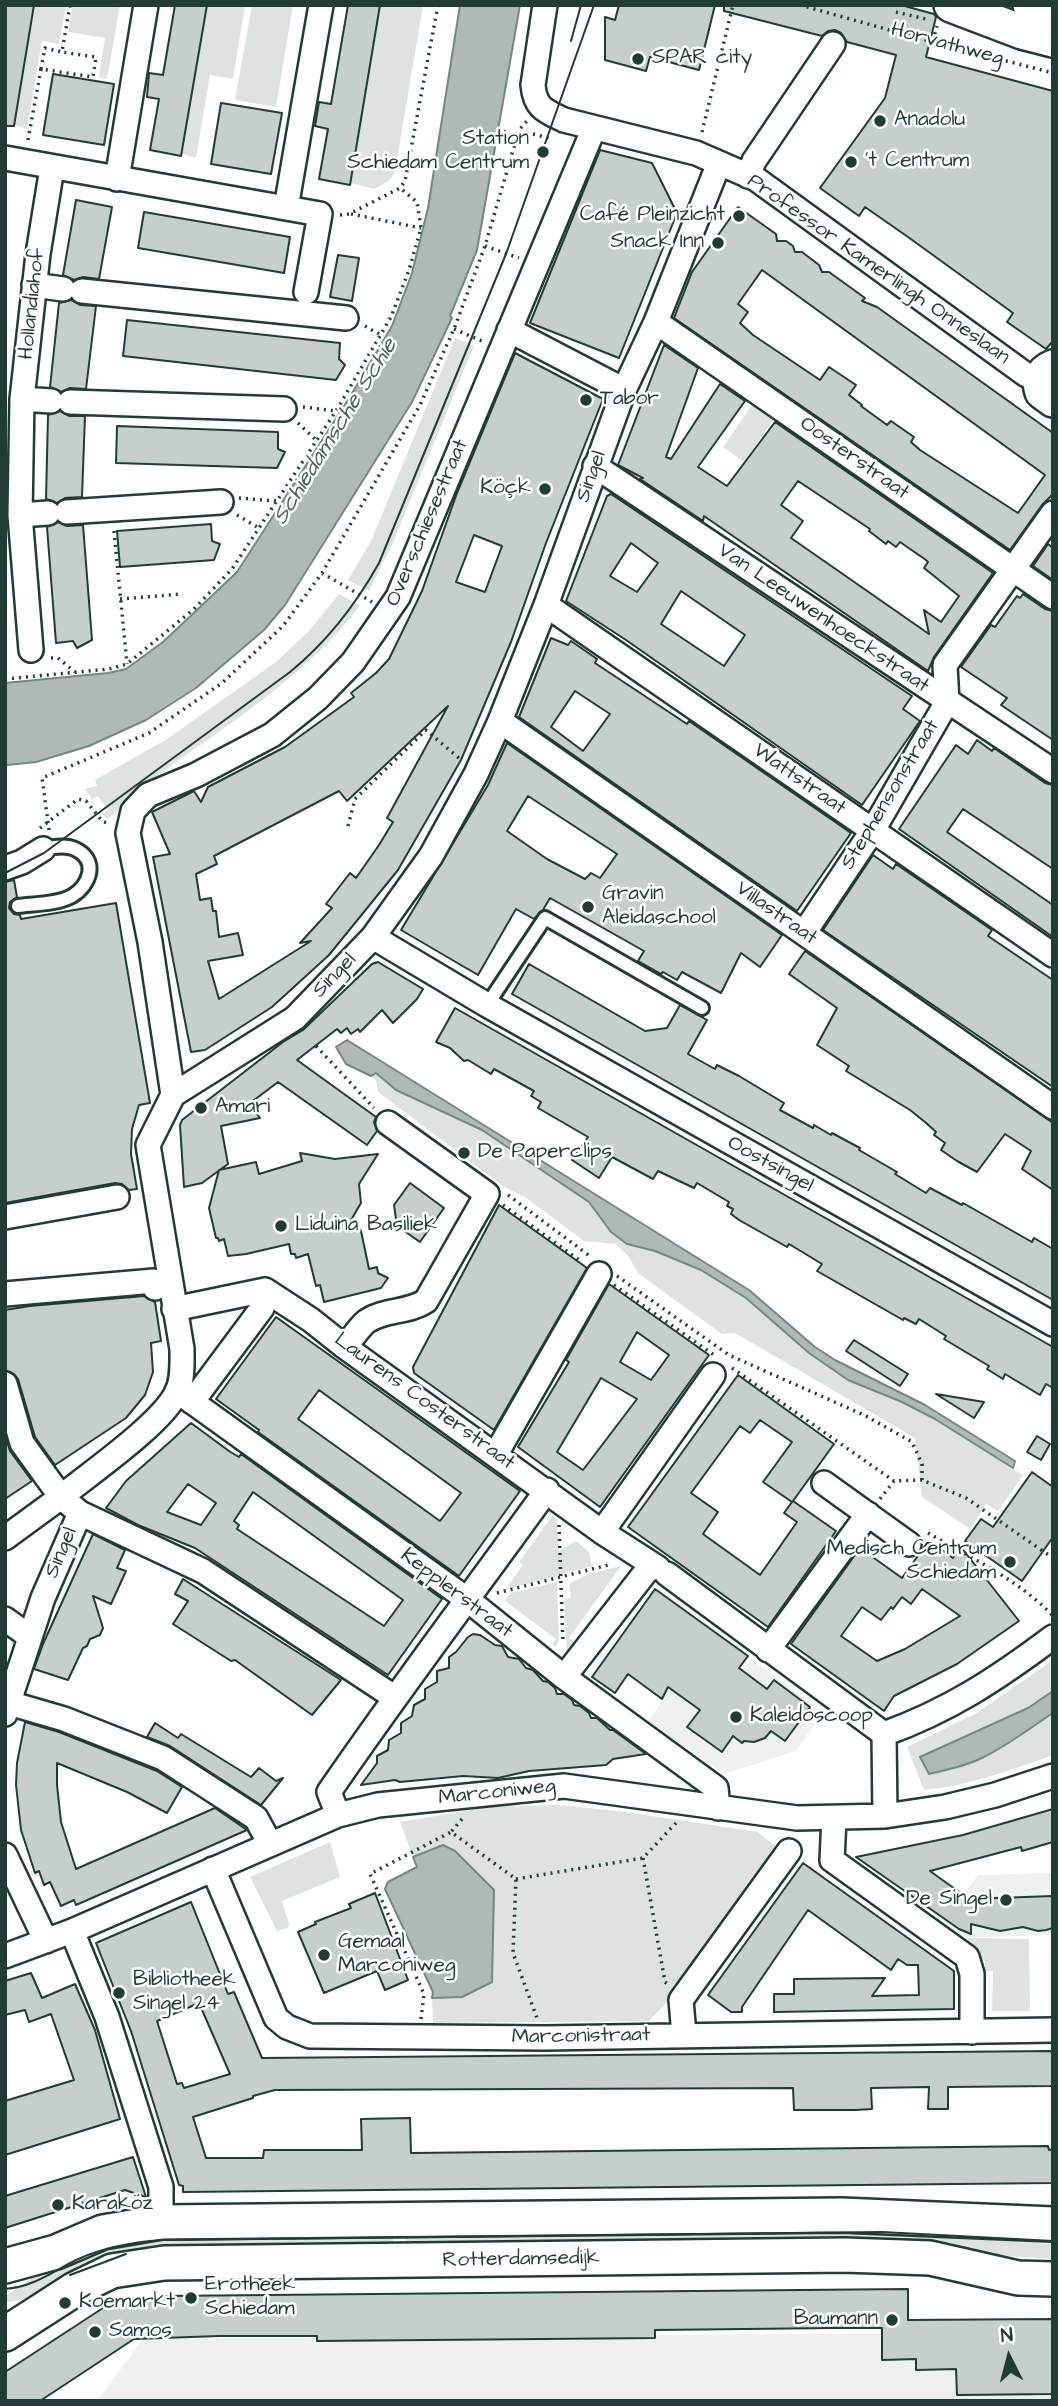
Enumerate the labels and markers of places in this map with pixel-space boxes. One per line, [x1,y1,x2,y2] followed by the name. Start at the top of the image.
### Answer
[652,46,752,72] place label: SPAR city
[630,51,646,67] marker: SPAR city
[894,108,965,134] place label: Anadolu
[872,113,888,129] marker: Anadolu
[347,127,529,177] place label: Station Schiedam Centrum
[535,144,551,160] marker: Station Schiedam Centrum
[865,149,969,175] place label: 't Centrum
[843,154,859,170] marker: 't Centrum
[580,203,725,229] place label: Café Pleinzicht
[731,208,747,224] marker: Café Pleinzicht
[611,230,704,256] place label: Snack Inn
[710,235,726,251] marker: Snack Inn
[600,387,659,413] place label: Tabor
[578,392,594,408] marker: Tabor
[480,476,531,502] place label: Köçk
[537,481,553,497] marker: Köçk
[602,882,716,932] place label: Gravin Aleidaschool
[580,899,596,915] marker: Gravin Aleidaschool
[215,1095,270,1121] place label: Amari
[193,1100,209,1116] marker: Amari
[478,1140,612,1166] place label: De Paperclips
[456,1145,472,1161] marker: De Paperclips
[295,1213,437,1239] place label: Liduina Basiliek
[273,1218,289,1234] marker: Liduina Basiliek
[827,1537,996,1587] place label: Medisch Centrum Schiedam
[1002,1554,1018,1570] marker: Medisch Centrum Schiedam
[750,1704,873,1730] place label: Kaleidoscoop
[728,1709,744,1725] marker: Kaleidoscoop
[906,1887,992,1913] place label: De Singel
[998,1892,1014,1908] marker: De Singel
[338,1930,456,1980] place label: Gemaal Marconiweg
[316,1947,332,1963] marker: Gemaal Marconiweg
[133,1968,236,2018] place label: Bibliotheek Singel 24
[111,1985,127,2001] marker: Bibliotheek Singel 24
[72,2192,153,2218] place label: Karaköz
[50,2197,66,2213] marker: Karaköz
[205,2273,295,2323] place label: Erotheek Schiedam
[79,2290,175,2316] place label: Koemarkt
[183,2290,199,2306] marker: Erotheek Schiedam
[57,2295,73,2311] marker: Koemarkt
[794,2307,878,2333] place label: Baumann
[884,2312,900,2328] marker: Baumann
[109,2319,172,2345] place label: Samos
[87,2324,103,2340] marker: Samos

